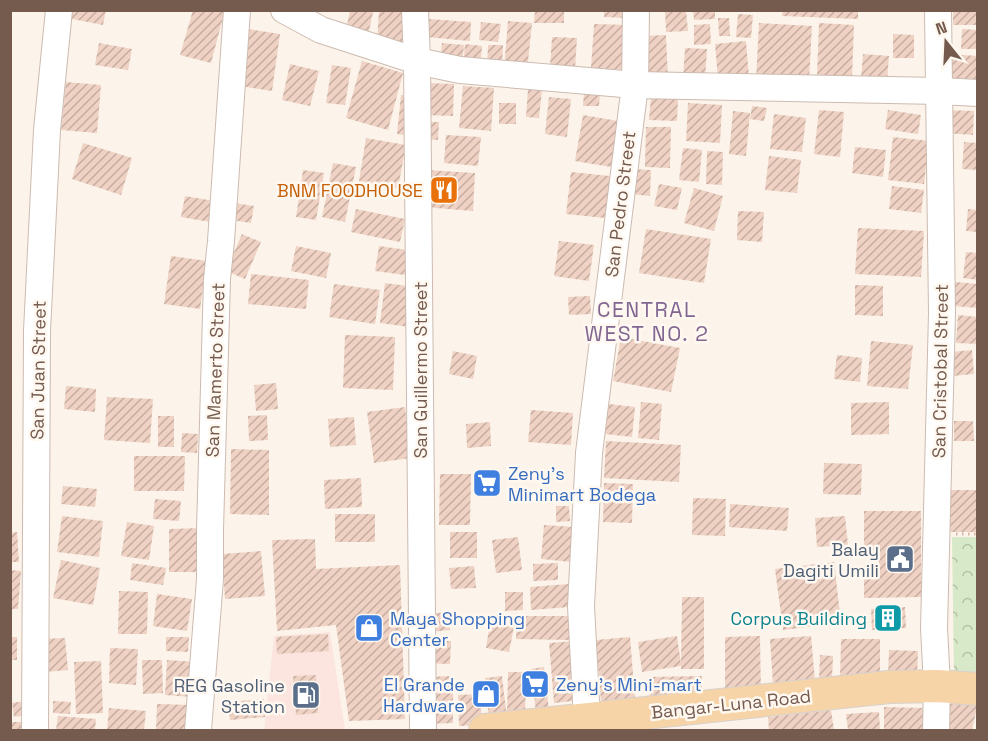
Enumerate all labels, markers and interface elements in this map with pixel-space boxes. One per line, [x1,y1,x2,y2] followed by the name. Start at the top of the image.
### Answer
[916,12,976,72] north arrow
[933,17,950,40] text: N
[600,130,640,278] street label: San Pedro Street
[428,174,460,206] restaurant icon: BNM FOODHOUSE
[277,179,423,202] place label: BNM FOODHOUSE
[200,282,230,458] street label: San Mamerto Street
[409,282,432,458] street label: San Guillermo Street
[927,284,953,458] street label: San Cristobal Street
[585,296,709,347] district label: CENTRAL WEST NO. 2
[25,300,51,440] street label: San Juan Street
[508,462,656,506] place label: Zeny's Minimart Bodega
[471,467,503,499] supermarket icon: Zeny's Minimart Bodega
[783,538,879,582] place label: Balay Dagiti Umili
[884,543,916,575] public building icon: Balay Dagiti Umili
[872,602,904,634] building icon: Corpus Building
[390,607,525,651] place label: Maya Shopping Center
[730,607,867,630] place label: Corpus Building
[353,612,385,644] shop icon: Maya Shopping Center
[519,668,551,700] supermarket icon: Zeny's Mini-mart
[383,673,465,717] place label: El Grande Hardware
[556,673,702,696] place label: Zeny's Mini-mart
[174,674,285,718] place label: REG Gasoline Station
[470,678,502,710] shop icon: El Grande Hardware
[290,679,322,711] fuel station icon: REG Gasoline Station
[650,684,812,724] street label: Bangar-Luna Road

